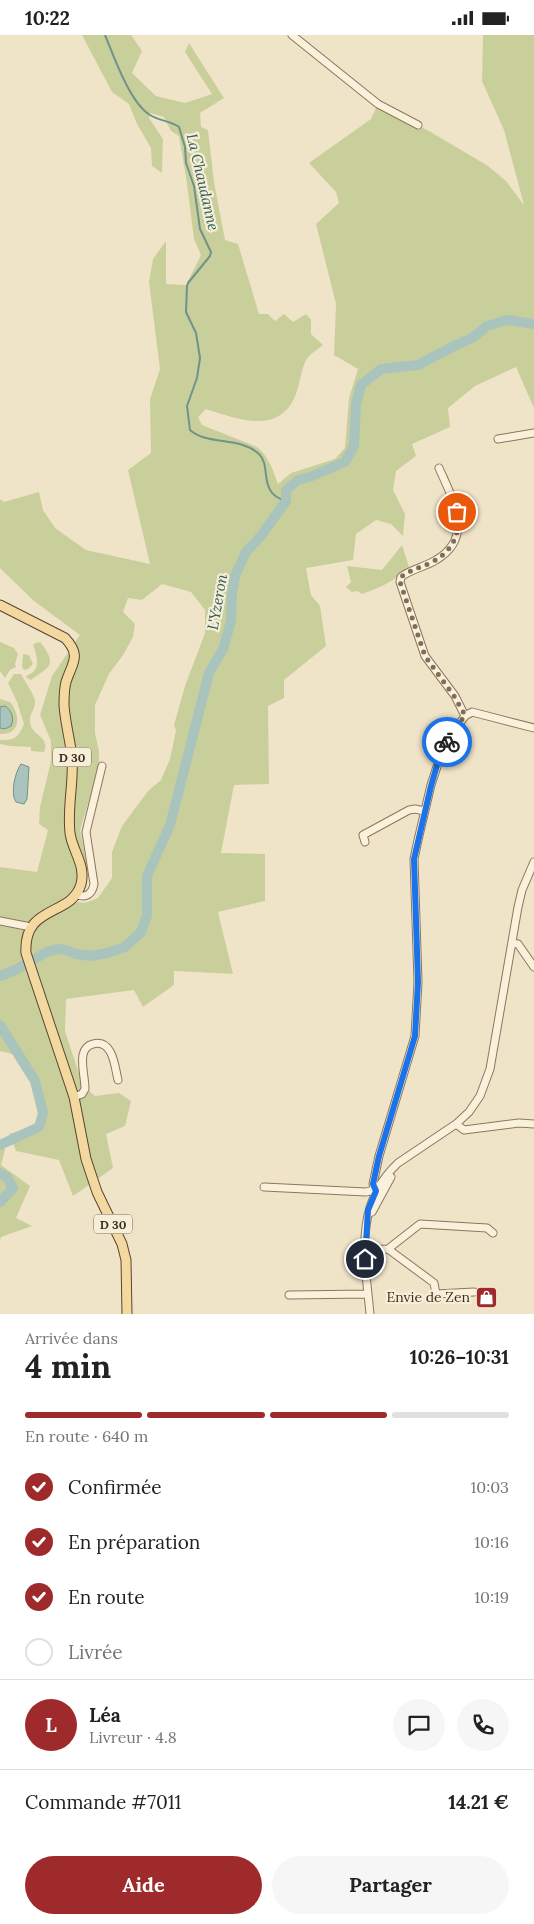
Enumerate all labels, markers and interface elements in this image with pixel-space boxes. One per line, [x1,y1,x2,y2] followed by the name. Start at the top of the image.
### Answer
[25,6,70,30] text: 10:22
[183,132,223,232] water label: La Chaudanne
[436,491,478,533] pin
[443,498,471,526] icon: bag
[203,572,231,632] water label: L'Yzeron
[422,717,472,767] courier
[433,728,461,756] icon: bike
[53,747,91,767] road number: D 30
[94,1215,132,1233] road number: D 30
[344,1238,386,1280] pin
[351,1245,379,1273] icon: home
[474,1285,498,1309] shop icon: Envie de Zen
[386,1288,470,1306] place label: Envie de Zen
[25,1328,118,1348] text: Arrivée dans
[410,1345,509,1369] text: 10:26–10:31
[25,1346,111,1387] text: 4 min
[25,1426,148,1446] text: En route · 640 m
[25,1473,53,1501] icon: check
[68,1475,161,1499] text: Confirmée
[470,1477,509,1497] text: 10:03
[25,1528,53,1556] icon: check
[68,1530,200,1554] text: En préparation
[474,1532,509,1552] text: 10:16
[25,1583,53,1611] icon: check
[68,1585,145,1609] text: En route
[474,1587,509,1607] text: 10:19
[68,1640,123,1664] text: Livrée
[393,1699,445,1751] button: chat
[457,1699,509,1751] button: phone
[89,1703,121,1727] text: Léa
[45,1713,57,1737] text: L
[89,1727,177,1747] text: Livreur · 4.8
[25,1790,182,1814] text: Commande #7011
[448,1790,509,1814] text: 14.21 €
[25,1856,262,1914] button: Aide
[272,1856,509,1914] button: Partager

